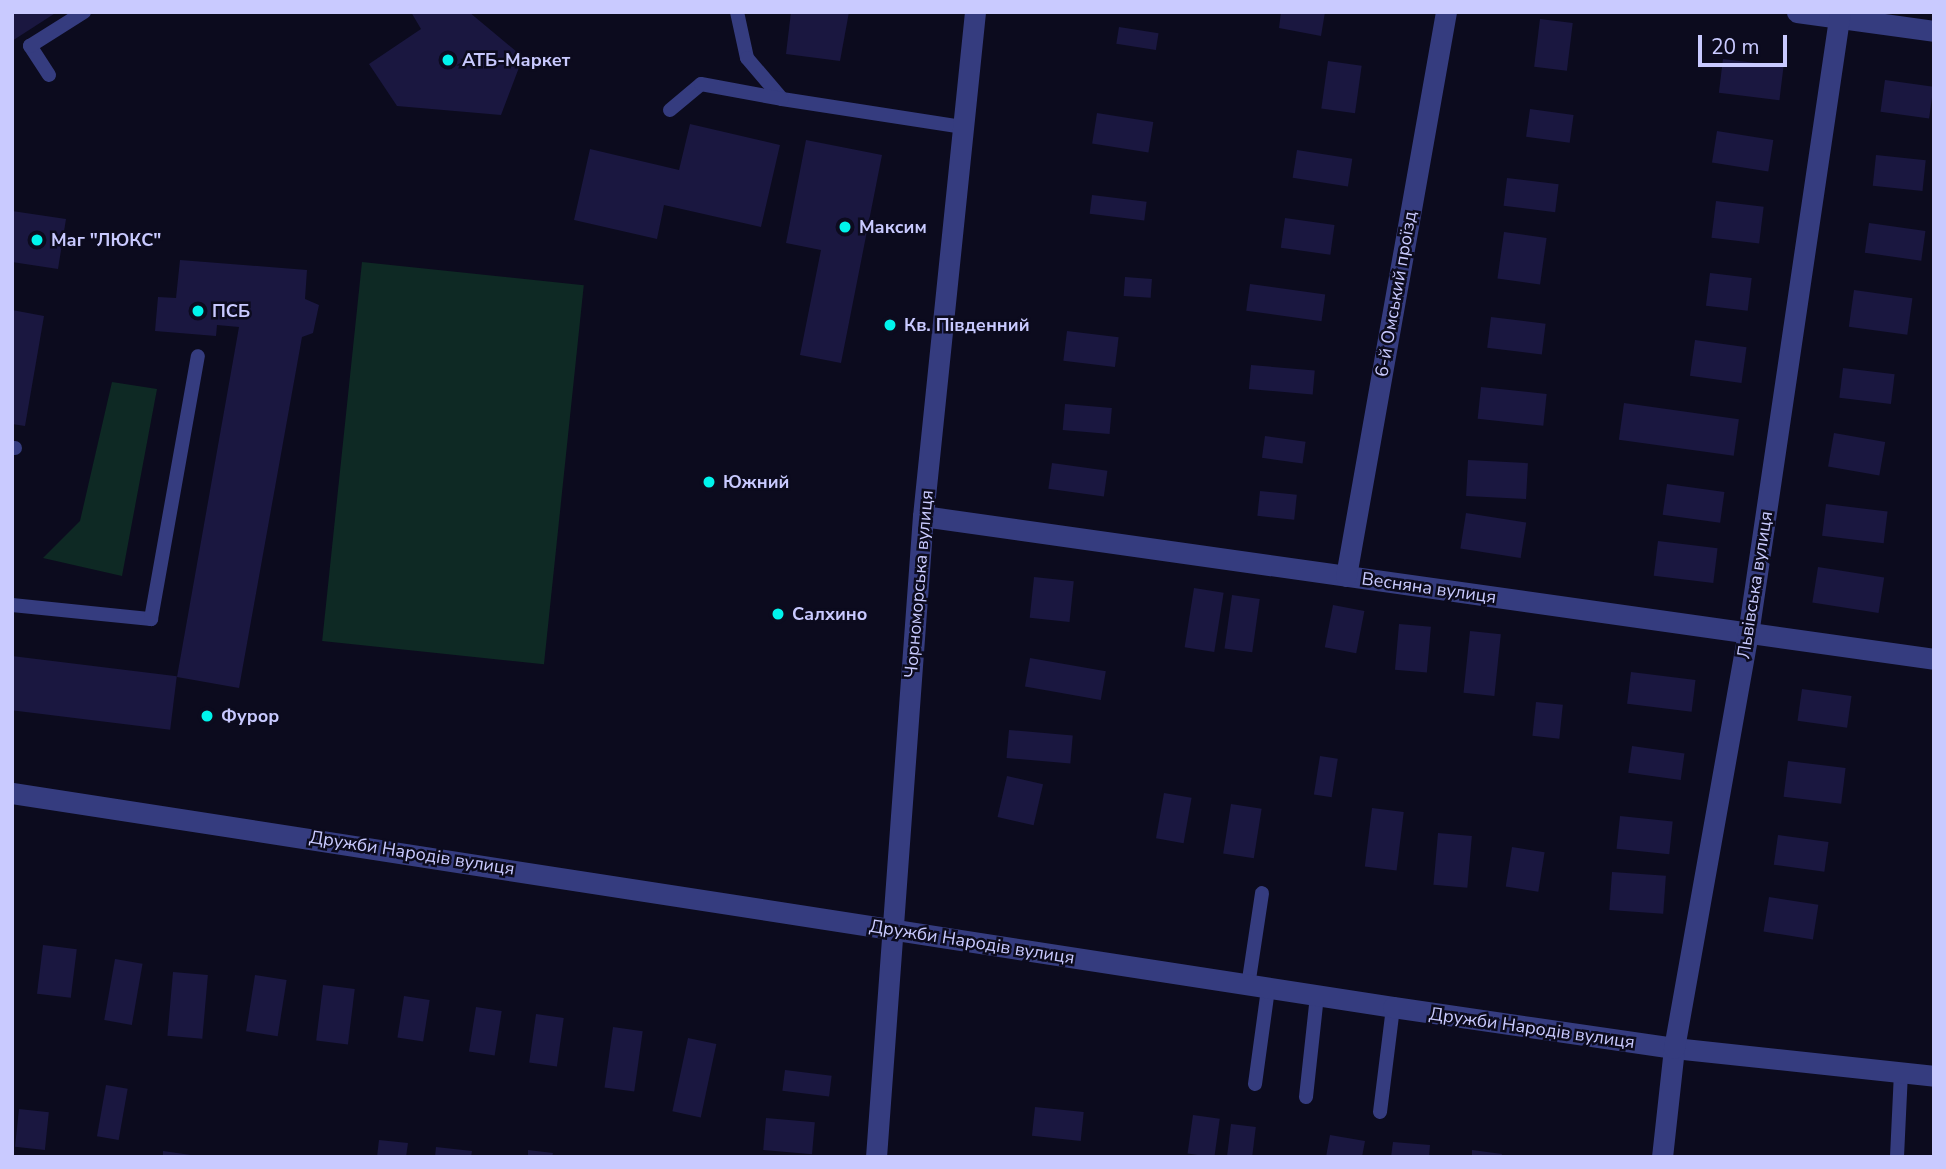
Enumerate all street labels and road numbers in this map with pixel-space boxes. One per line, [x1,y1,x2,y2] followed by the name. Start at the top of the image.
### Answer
[1371,209,1421,379] street label: 6-й Омський проїзд
[900,489,938,679] street label: Чорноморська вулиця
[1733,510,1777,660] street label: Львівська вулиця
[1360,568,1498,608] street label: Весняна вулиця
[308,826,516,880] street label: Дружби Народів вулиця
[868,915,1076,969] street label: Дружби Народів вулиця
[1428,1003,1636,1053] street label: Дружби Народів вулиця

